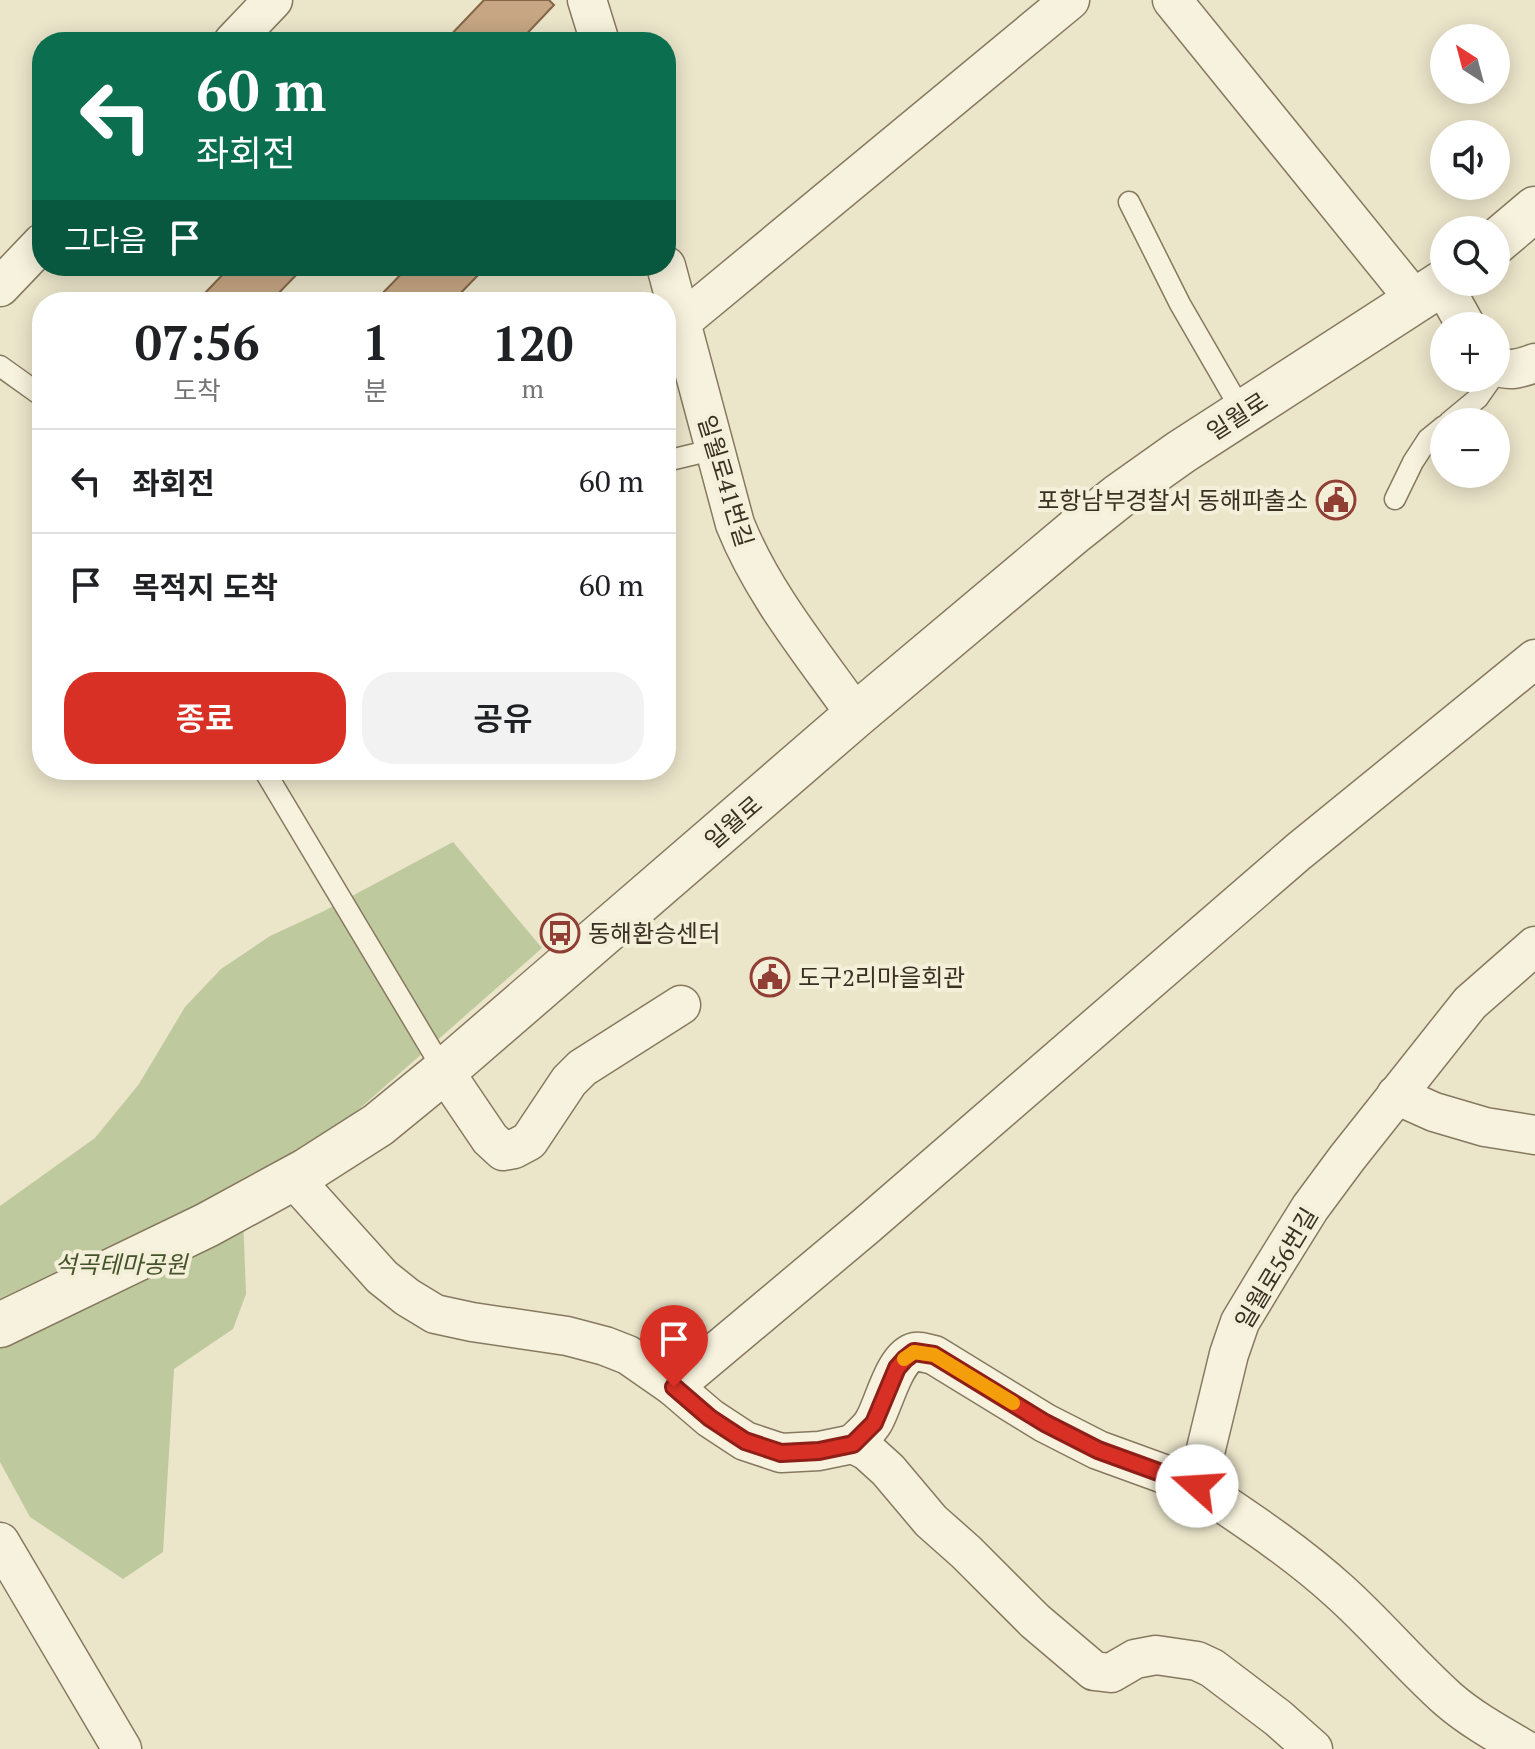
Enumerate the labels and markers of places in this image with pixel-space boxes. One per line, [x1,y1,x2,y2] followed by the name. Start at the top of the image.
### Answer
[1315,479,1357,521] public building icon: 포항남부경찰서 동해파출소
[1037,484,1308,516] place label: 포항남부경찰서 동해파출소
[539,912,581,954] bus stop icon: 동해환승센터
[588,917,720,949] place label: 동해환승센터
[749,956,791,998] public building icon: 도구2리마을회관
[798,961,965,993] place label: 도구2리마을회관
[640,1305,708,1387] pin

